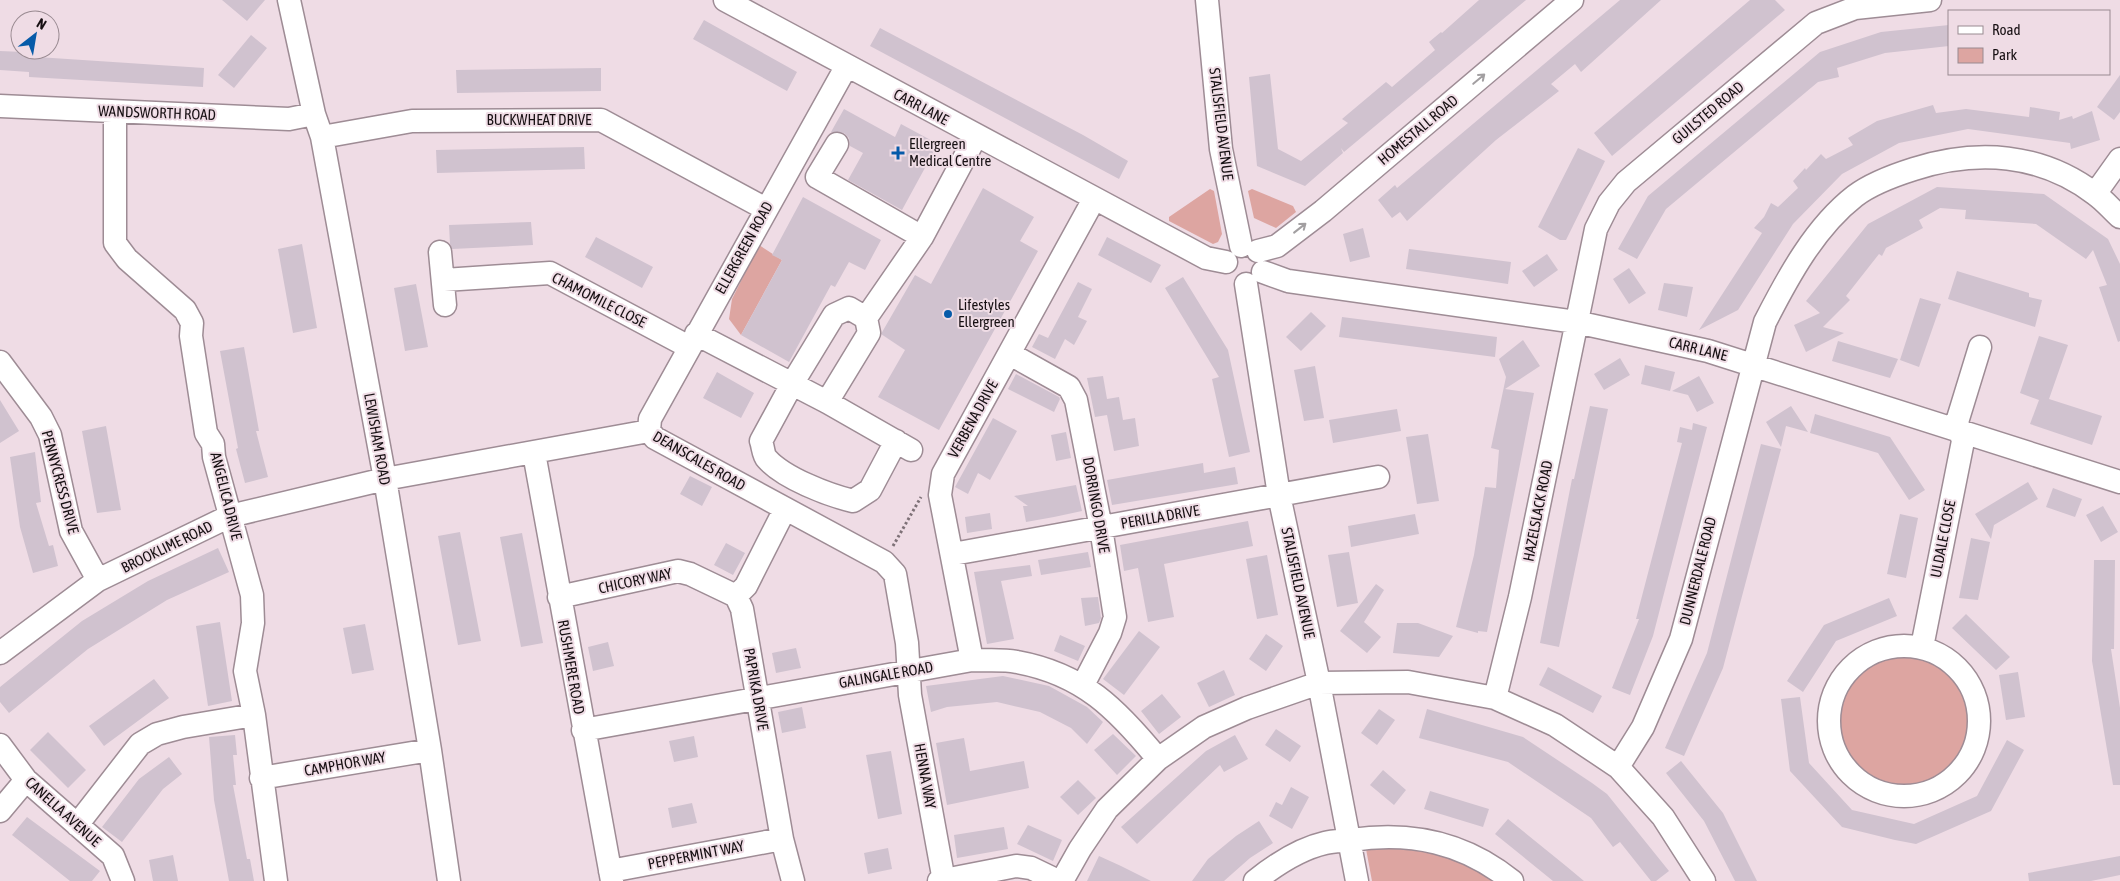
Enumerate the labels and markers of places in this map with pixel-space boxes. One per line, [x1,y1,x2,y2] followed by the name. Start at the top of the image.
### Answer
[909,135,991,169] place label: Ellergreen Medical Centre
[891,146,905,160] marker: Ellergreen Medical Centre
[958,296,1015,330] place label: Lifestyles Ellergreen
[942,308,954,320] marker: Lifestyles Ellergreen

